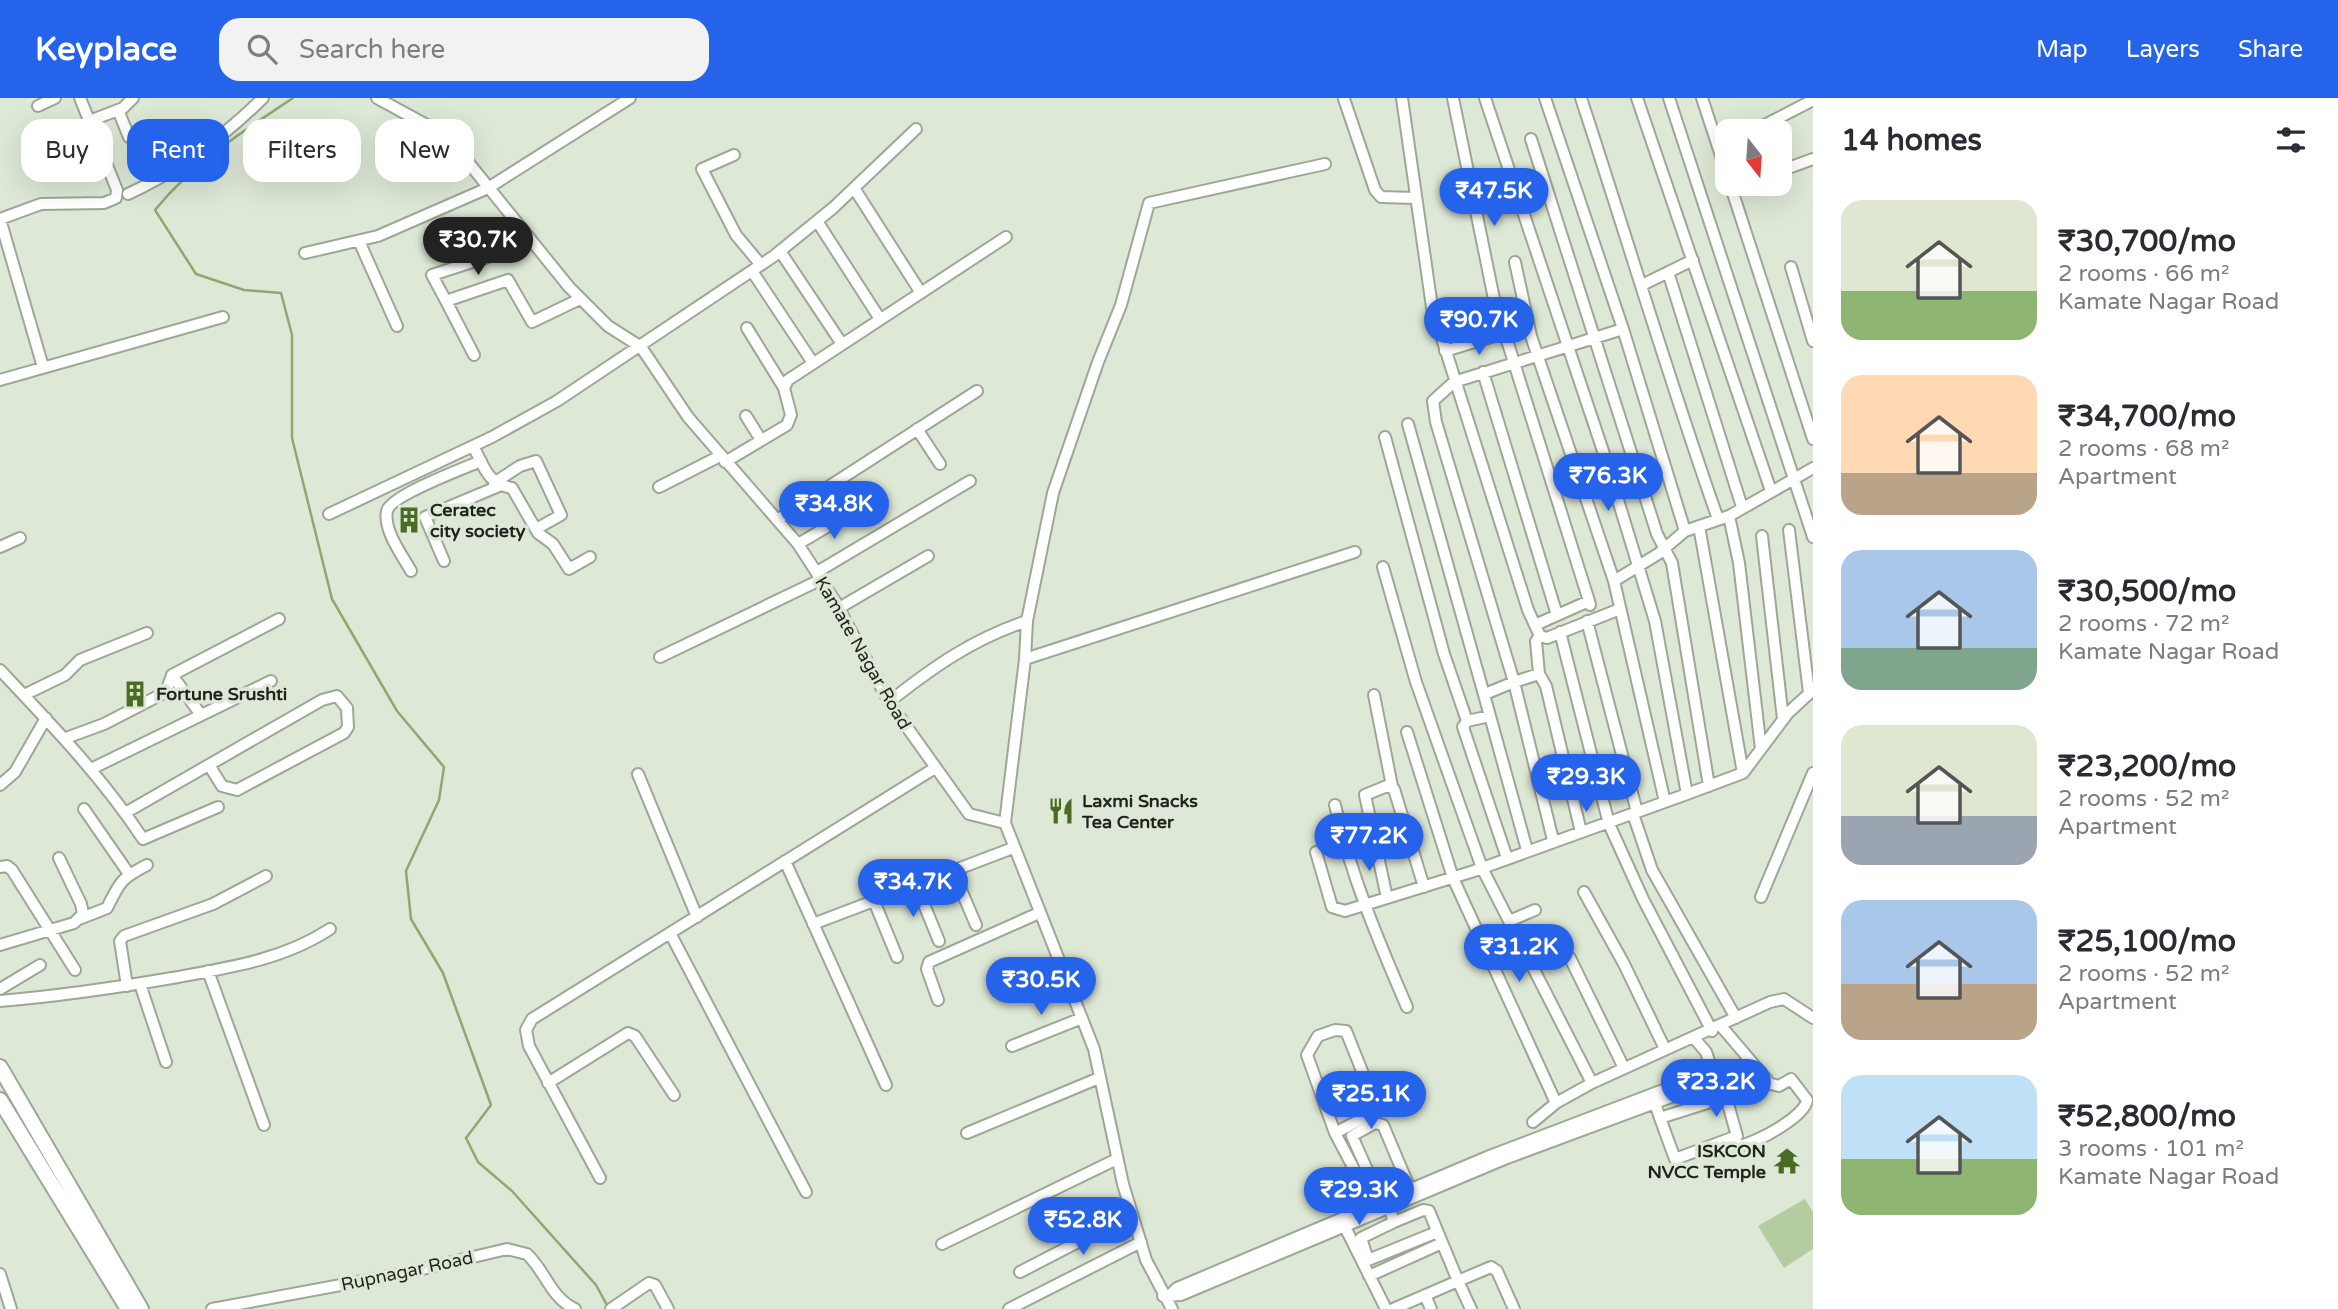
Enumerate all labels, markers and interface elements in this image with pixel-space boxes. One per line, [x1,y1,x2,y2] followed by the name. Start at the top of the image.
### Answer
[219,18,709,81] search box
[35,30,177,69] text: Keyplace
[243,30,281,68] icon: search
[299,34,445,65] text: Search here
[2036,35,2088,64] text: Map
[2126,35,2200,64] text: Layers
[2238,35,2303,64] text: Share
[21,119,113,182] chip: Buy
[127,119,229,182] chip: Rent
[243,119,361,182] chip: Filters
[375,119,474,182] chip: New
[1715,119,1792,196] north arrow
[1715,119,1792,196] map controls
[2272,121,2310,159] icon: filters
[1841,122,1982,159] text: 14 homes
[1437,169,1551,228] pin: ₹47.5K
[1455,177,1533,205] text: ₹47.5K
[421,218,535,277] pin: ₹30.7K
[2058,223,2236,260] text: ₹30,700/mo
[439,226,517,254] text: ₹30.7K
[1897,228,1981,312] icon: home
[2058,260,2229,288] text: 2 rooms · 66 m²
[2058,288,2279,316] text: Kamate Nagar Road
[1422,298,1536,357] pin: ₹90.7K
[1440,306,1518,334] text: ₹90.7K
[2058,398,2236,435] text: ₹34,700/mo
[1897,403,1981,487] icon: home
[2058,435,2229,463] text: 2 rooms · 68 m²
[1551,454,1665,513] pin: ₹76.3K
[1569,462,1647,490] text: ₹76.3K
[2058,463,2177,491] text: Apartment
[777,482,891,541] pin: ₹34.8K
[795,490,873,518] text: ₹34.8K
[430,499,526,542] place label: Ceratec city society
[394,505,424,535] building icon: Ceratec city society
[810,573,916,733] street label: Kamate Nagar Road
[2058,573,2236,610] text: ₹30,500/mo
[1897,578,1981,662] icon: home
[2058,610,2229,638] text: 2 rooms · 72 m²
[2058,638,2279,666] text: Kamate Nagar Road
[120,679,150,709] building icon: Fortune Srushti
[156,683,287,705] place label: Fortune Srushti
[2058,748,2236,785] text: ₹23,200/mo
[1897,753,1981,837] icon: home
[1529,754,1643,814] pin: ₹29.3K
[1547,763,1625,791] text: ₹29.3K
[2058,785,2229,813] text: 2 rooms · 52 m²
[1081,790,1198,833] place label: Laxmi Snacks Tea Center
[1046,796,1076,826] restaurant icon: Laxmi Snacks Tea Center
[2058,813,2177,841] text: Apartment
[1312,814,1426,873] pin: ₹77.2K
[1330,822,1408,850] text: ₹77.2K
[856,860,970,919] pin: ₹34.7K
[874,868,952,896] text: ₹34.7K
[2058,923,2236,960] text: ₹25,100/mo
[1462,924,1576,984] pin: ₹31.2K
[1897,928,1981,1012] icon: home
[1480,933,1558,961] text: ₹31.2K
[984,958,1098,1017] pin: ₹30.5K
[2058,960,2229,988] text: 2 rooms · 52 m²
[1002,966,1080,994] text: ₹30.5K
[2058,988,2177,1016] text: Apartment
[1659,1060,1773,1119] pin: ₹23.2K
[1677,1068,1755,1096] text: ₹23.2K
[1314,1072,1428,1131] pin: ₹25.1K
[1332,1080,1410,1108] text: ₹25.1K
[2058,1098,2236,1135] text: ₹52,800/mo
[1897,1103,1981,1187] icon: home
[2058,1135,2244,1163] text: 3 rooms · 101 m²
[1647,1140,1766,1183] place label: ISKCON NVCC Temple
[1772,1146,1802,1176] temple icon: ISKCON NVCC Temple
[2058,1163,2279,1191] text: Kamate Nagar Road
[1302,1168,1416,1227] pin: ₹29.3K
[1320,1176,1398,1204] text: ₹29.3K
[1026,1198,1140,1257] pin: ₹52.8K
[1044,1206,1122,1234] text: ₹52.8K
[339,1246,475,1296] street label: Rupnagar Road

